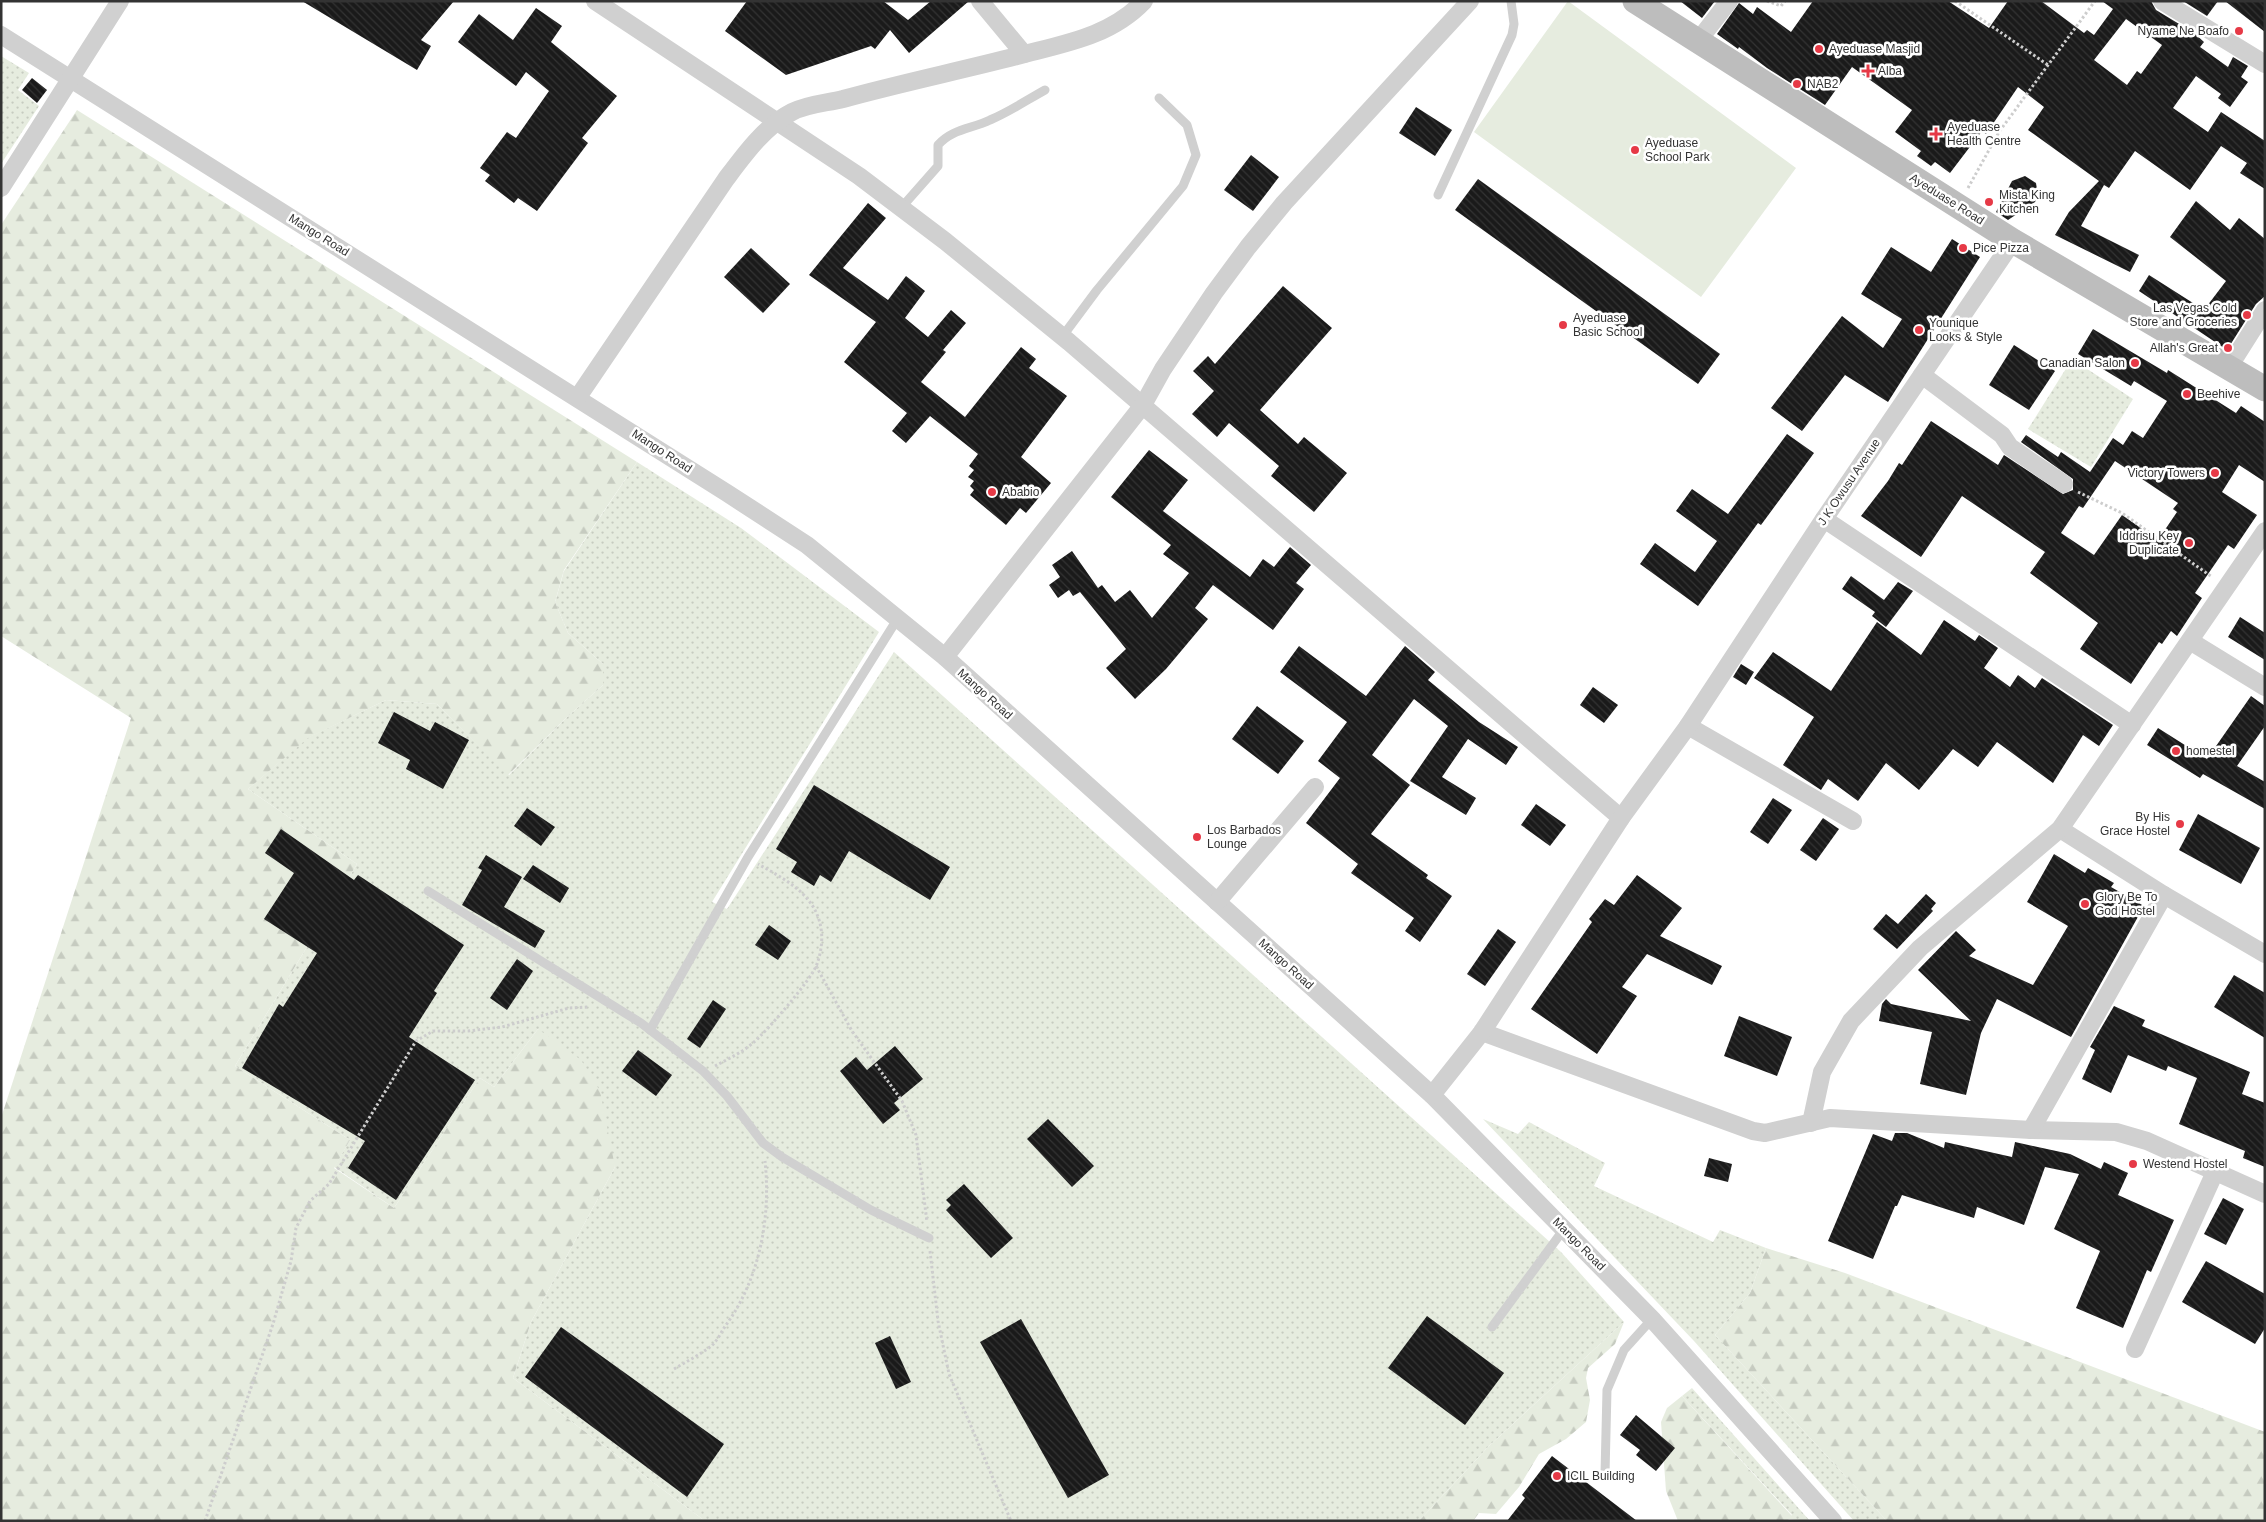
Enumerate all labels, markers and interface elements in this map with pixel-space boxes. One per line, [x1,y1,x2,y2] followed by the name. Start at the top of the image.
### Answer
[2138,24,2229,38] place label: Nyame Ne Boafo
[2233,25,2245,37] marker: Nyame Ne Boafo
[1829,42,1920,56] place label: Ayeduase Masjid
[1813,43,1825,55] marker: Ayeduase Masjid
[1878,64,1902,78] place label: Alba
[1862,65,1874,77] marker: Alba
[1807,77,1839,91] place label: NAB2
[1791,78,1803,90] marker: NAB2
[1947,120,2021,148] place label: Ayeduase Health Centre
[1929,127,1943,141] marker: Ayeduase Health Centre
[1645,136,1711,164] place label: Ayeduase School Park
[1629,144,1641,156] marker: Ayeduase School Park
[1907,170,1987,228] street label: Ayeduase Road
[1999,188,2055,216] place label: Mista King Kitchen
[1983,196,1995,208] marker: Mista King Kitchen
[286,211,352,259] street label: Mango Road
[1973,241,2029,255] place label: Pice Pizza
[1957,242,1969,254] marker: Pice Pizza
[2130,301,2237,329] place label: Las Vegas Cold Store and Groceries
[2241,309,2253,321] marker: Las Vegas Cold Store and Groceries
[1573,311,1642,339] place label: Ayeduase Basic School
[1929,316,2003,344] place label: Younique Looks & Style
[1557,319,1569,331] marker: Ayeduase Basic School
[1913,324,1925,336] marker: Younique Looks & Style
[2150,341,2219,355] place label: Allah's Great
[2222,342,2234,354] marker: Allah's Great
[2040,356,2125,370] place label: Canadian Salon
[2129,357,2141,369] marker: Canadian Salon
[2197,387,2241,401] place label: Beehive
[2181,388,2193,400] marker: Beehive
[629,426,695,476] street label: Mango Road
[1815,436,1883,528] street label: J K Owusu Avenue
[2127,466,2205,480] place label: Victory Towers
[2209,467,2221,479] marker: Victory Towers
[1002,485,1040,499] place label: Ababio
[986,486,998,498] marker: Ababio
[2119,529,2179,557] place label: Iddrisu Key Duplicate
[2183,537,2195,549] marker: Iddrisu Key Duplicate
[955,666,1015,722] street label: Mango Road
[2186,744,2235,758] place label: homestel
[2170,745,2182,757] marker: homestel
[2100,810,2170,838] place label: By His Grace Hostel
[2174,818,2186,830] marker: By His Grace Hostel
[1207,823,1281,851] place label: Los Barbados Lounge
[1191,831,1203,843] marker: Los Barbados Lounge
[2095,890,2158,918] place label: Glory Be To God Hostel
[2079,898,2091,910] marker: Glory Be To God Hostel
[1256,936,1316,992] street label: Mango Road
[2143,1157,2228,1171] place label: Westend Hostel
[2127,1158,2139,1170] marker: Westend Hostel
[1550,1215,1608,1273] street label: Mango Road
[1567,1469,1635,1483] place label: ICIL Building
[1551,1470,1563,1482] marker: ICIL Building

